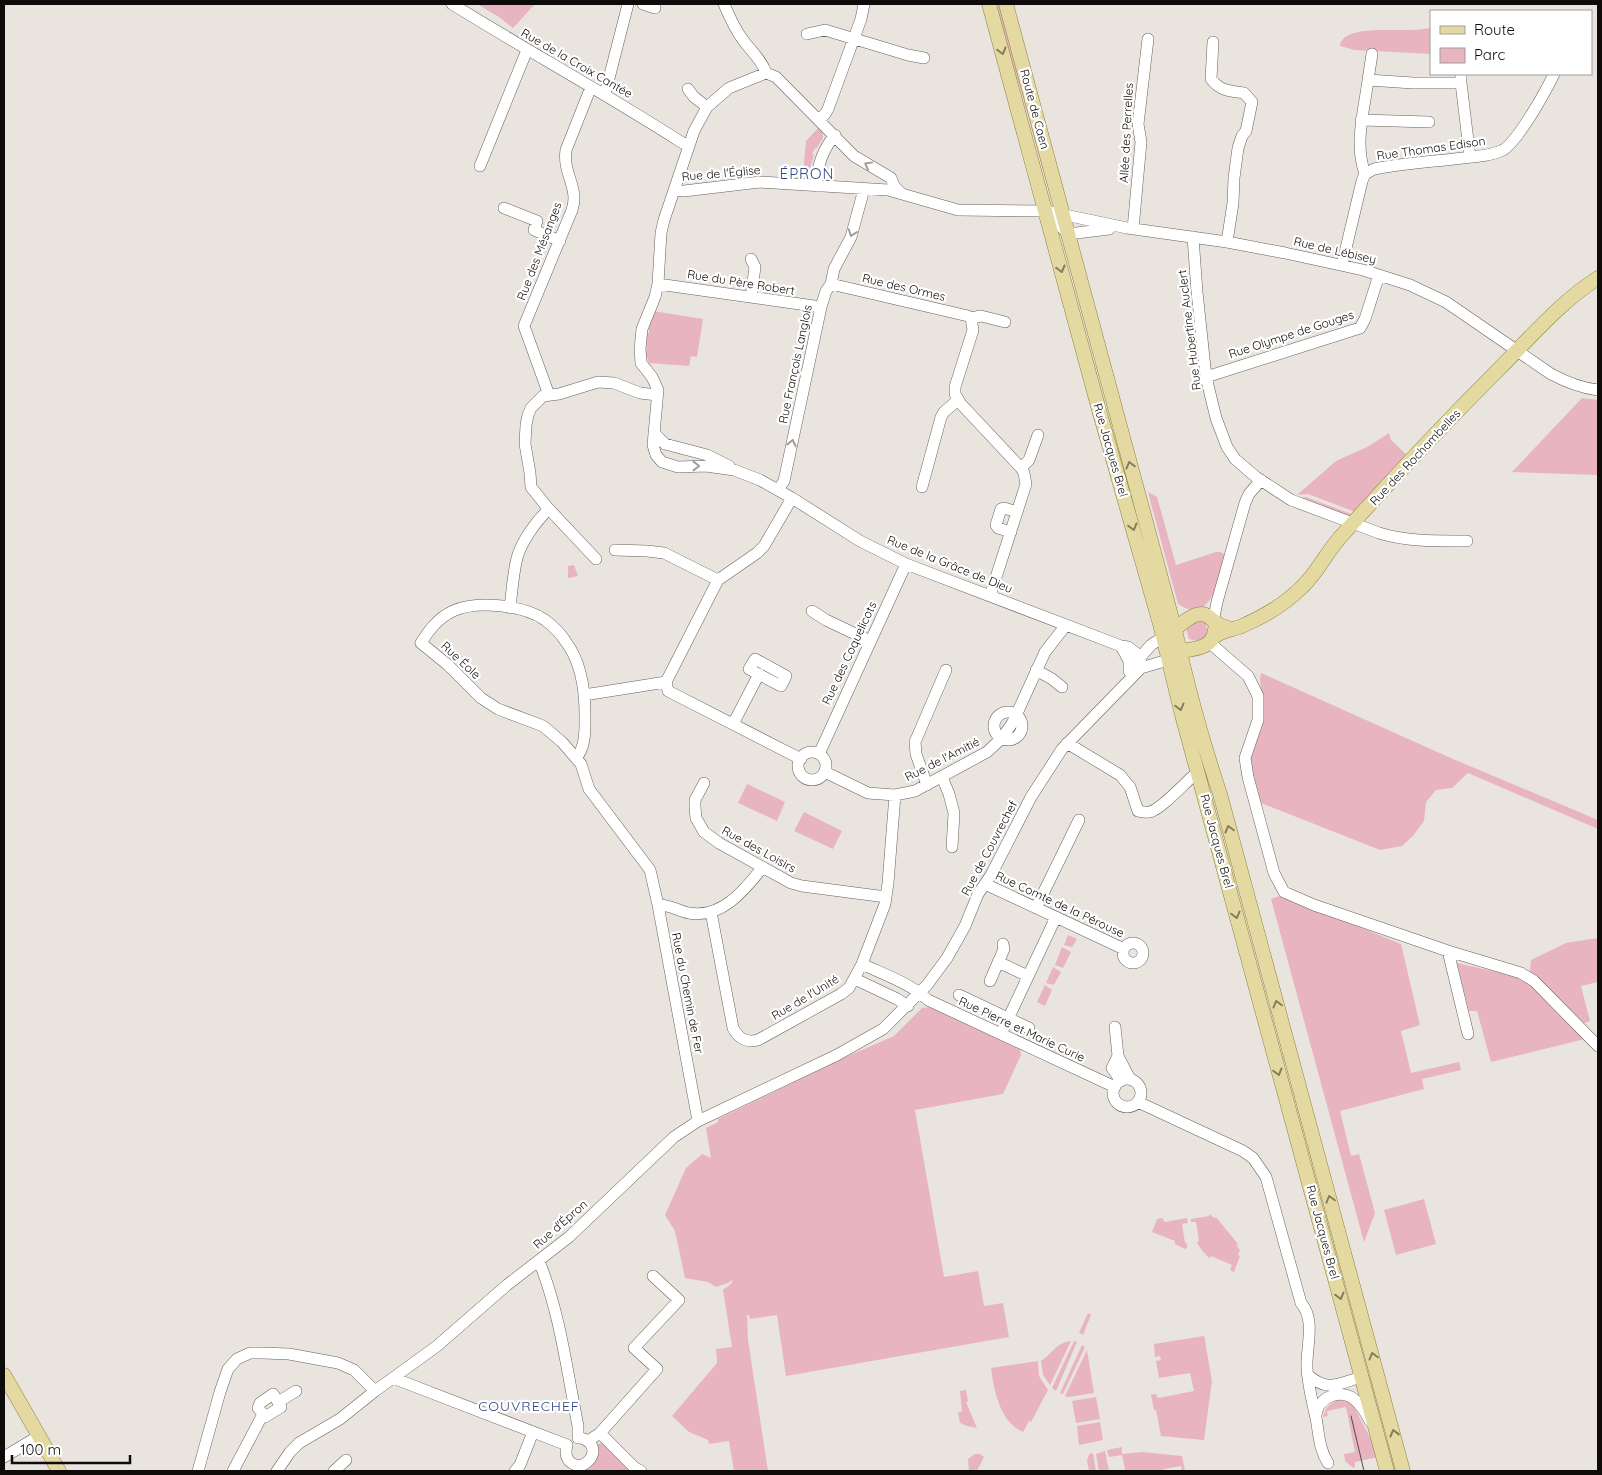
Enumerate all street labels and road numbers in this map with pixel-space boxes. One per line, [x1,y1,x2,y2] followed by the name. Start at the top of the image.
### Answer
[519,25,636,101] street label: Rue de la Croix Cantée
[1017,67,1053,151] street label: Route de Caen
[1116,82,1136,183] street label: Allée des Perrelles
[1376,133,1486,163] street label: Rue Thomas Edison
[681,162,761,184] street label: Rue de l'Église
[513,199,565,302] street label: Rue des Mésanges
[1292,233,1378,267] street label: Rue de Lébisey
[686,266,796,298] street label: Rue du Père Robert
[1174,269,1204,391] street label: Rue Hubertine Auclert
[861,270,947,304] street label: Rue des Ormes
[775,303,815,425] street label: Rue François Langlois
[1226,307,1356,361] street label: Rue Olympe de Gouges
[1090,401,1132,499] street label: Rue Jacques Brel
[1367,406,1464,508] street label: Rue des Rochambelles
[885,532,1015,596] street label: Rue de la Grâce de Dieu
[818,599,880,707] street label: Rue des Coquelicots
[438,638,484,682] street label: Rue Éole
[902,734,982,784] street label: Rue de l'Amitié
[1197,792,1237,890] street label: Rue Jacques Brel
[958,797,1021,898] street label: Rue de Couvrechef
[719,822,799,876] street label: Rue des Loisirs
[993,868,1127,941] street label: Rue Comte de la Pérouse
[669,931,707,1055] street label: Rue du Chemin de Fer
[769,971,842,1023] street label: Rue de l'Unité
[957,993,1088,1065] street label: Rue Pierre et Marie Curie
[1303,1183,1343,1281] street label: Rue Jacques Brel
[530,1196,590,1252] street label: Rue d'Épron

